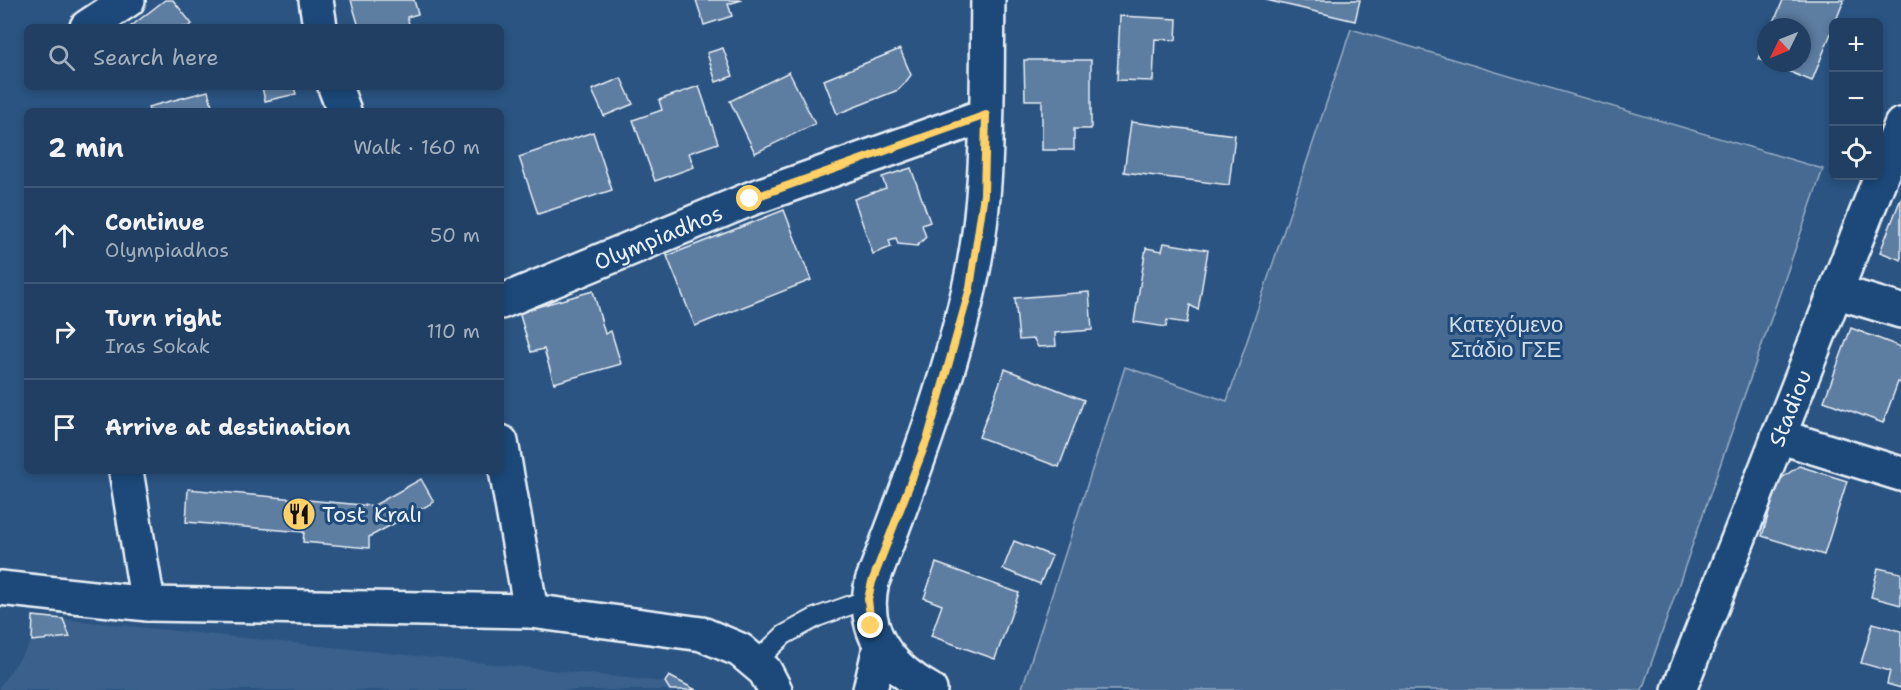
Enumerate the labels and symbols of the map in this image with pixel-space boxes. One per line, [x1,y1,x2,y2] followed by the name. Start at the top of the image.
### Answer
[1757,18,1811,72] north arrow
[736,185,762,211] route start
[589,198,727,277] street label: Olympiadhos
[1449,310,1563,364] park label: Κατεχόμενο Στάδιο ΓΣΕ
[1762,365,1818,451] street label: Stadiou
[281,496,317,532] restaurant icon: Tost Kralı
[322,500,422,529] place label: Tost Kralı
[857,612,883,638] route end

